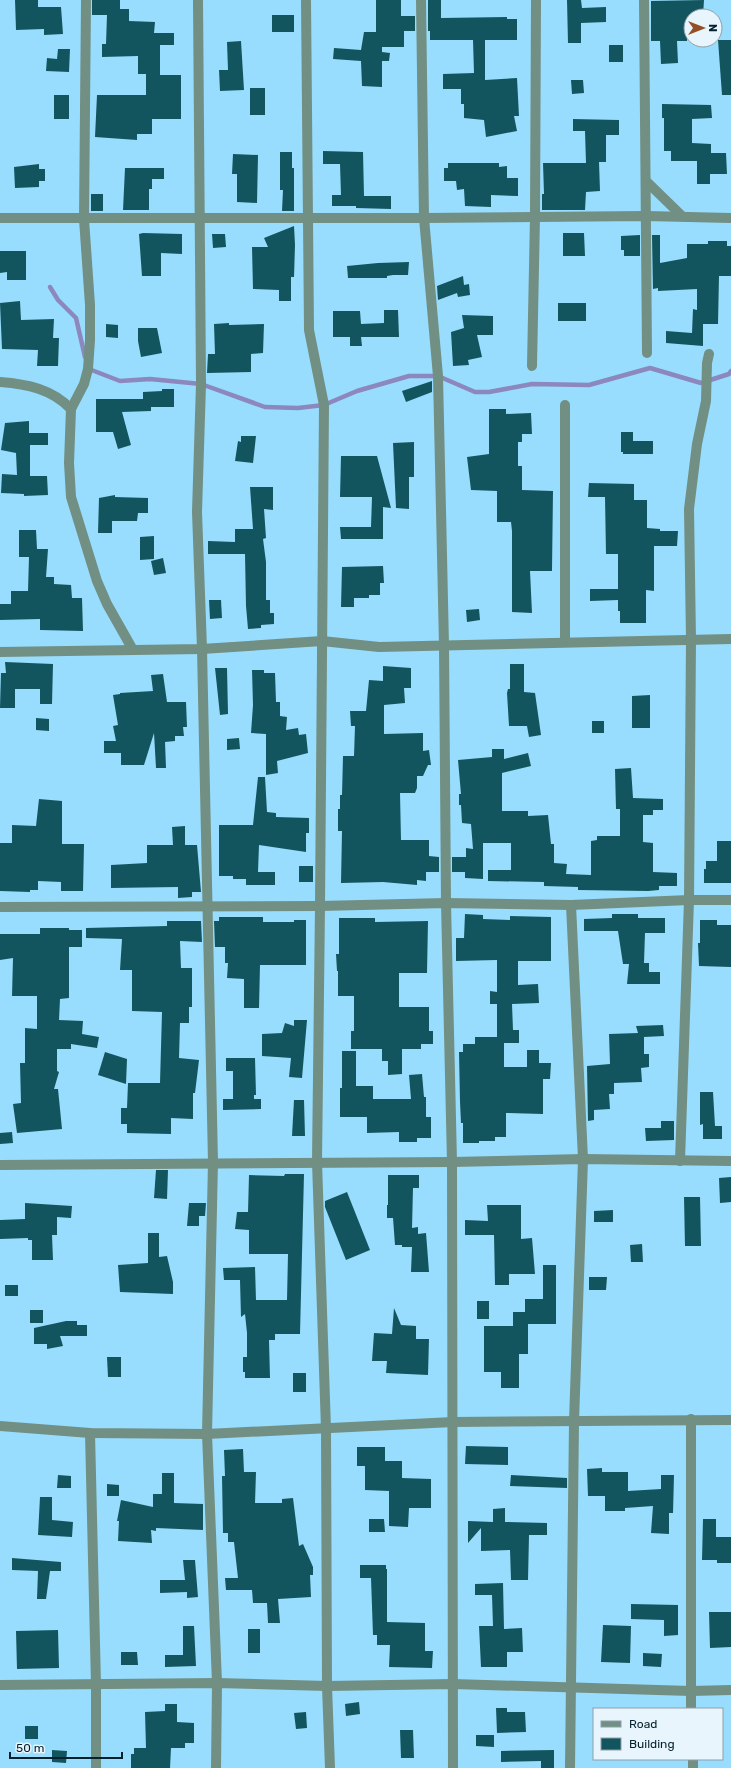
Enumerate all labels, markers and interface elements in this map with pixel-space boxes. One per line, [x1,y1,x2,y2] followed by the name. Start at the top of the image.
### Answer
[683,8,723,48] north arrow
[706,24,719,32] text: N
[593,1708,723,1760] legend
[629,1717,657,1731] text: Road
[10,1734,122,1760] scale bar
[629,1737,675,1751] text: Building
[16,1741,44,1755] text: 50 m

